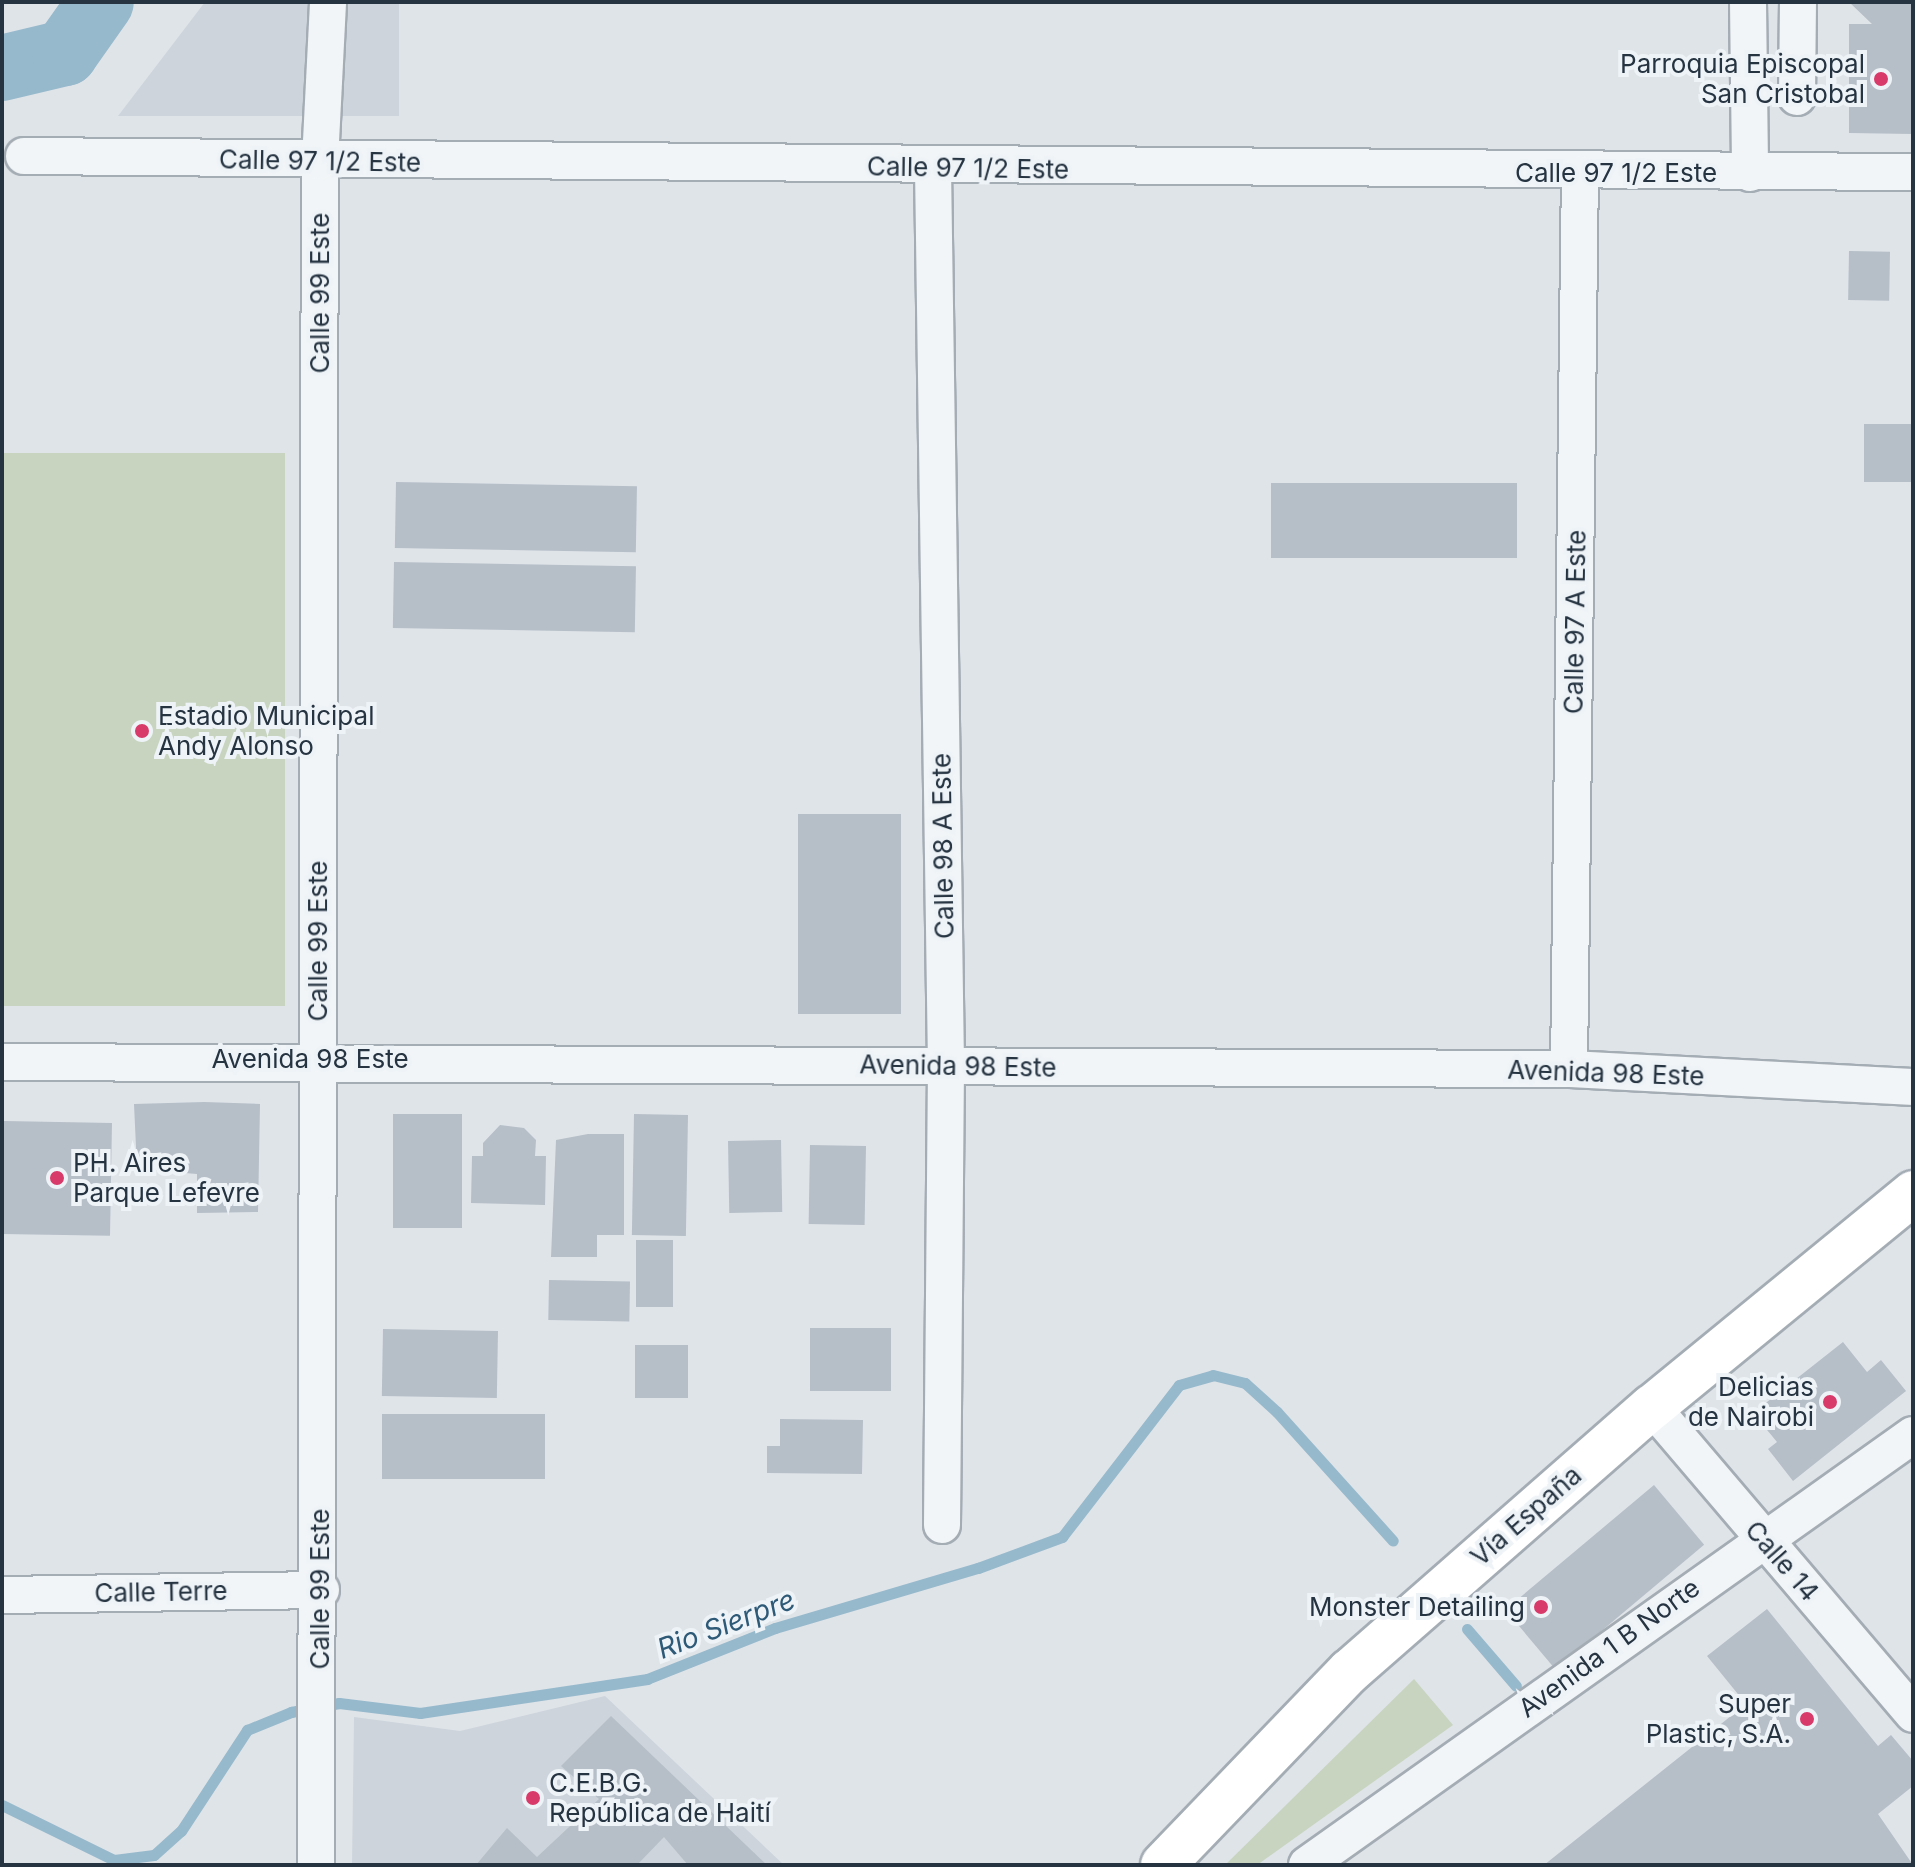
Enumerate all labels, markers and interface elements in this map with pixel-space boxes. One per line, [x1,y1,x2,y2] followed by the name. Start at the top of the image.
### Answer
[1620,48,1865,110] place label: Parroquia Episcopal San Cristobal
[1872,70,1890,88] marker: Parroquia Episcopal San Cristobal
[219,144,421,178] street label: Calle 97 1/2 Este
[867,151,1069,185] street label: Calle 97 1/2 Este
[1515,157,1717,189] street label: Calle 97 1/2 Este
[304,213,336,373] street label: Calle 99 Este
[1558,530,1592,714] street label: Calle 97 A Este
[158,700,374,762] place label: Estadio Municipal Andy Alonso
[133,722,151,740] marker: Estadio Municipal Andy Alonso
[926,753,960,939] street label: Calle 98 A Este
[302,861,334,1021] street label: Calle 99 Este
[211,1043,409,1075] street label: Avenida 98 Este
[859,1049,1057,1083] street label: Avenida 98 Este
[1507,1054,1705,1092] street label: Avenida 98 Este
[73,1147,260,1208] place label: PH. Aires Parque Lefevre
[48,1169,66,1187] marker: PH. Aires Parque Lefevre
[1688,1371,1814,1432] place label: Delicias de Nairobi
[1821,1393,1839,1411] marker: Delicias de Nairobi
[1464,1460,1588,1572] street label: Vía España
[304,1509,336,1669] street label: Calle 99 Este
[1739,1515,1825,1607] street label: Calle 14
[1512,1572,1706,1724] street label: Avenida 1 B Norte
[94,1575,228,1609] street label: Calle Terre
[652,1582,800,1666] water label: Rio Sierpre
[1309,1591,1525,1623] place label: Monster Detailing
[1532,1598,1550,1616] marker: Monster Detailing
[1646,1688,1791,1750] place label: Super Plastic, S.A.
[1798,1710,1816,1728] marker: Super Plastic, S.A.
[549,1767,771,1828] place label: C.E.B.G. República de Haití
[524,1789,542,1807] marker: C.E.B.G. República de Haití

